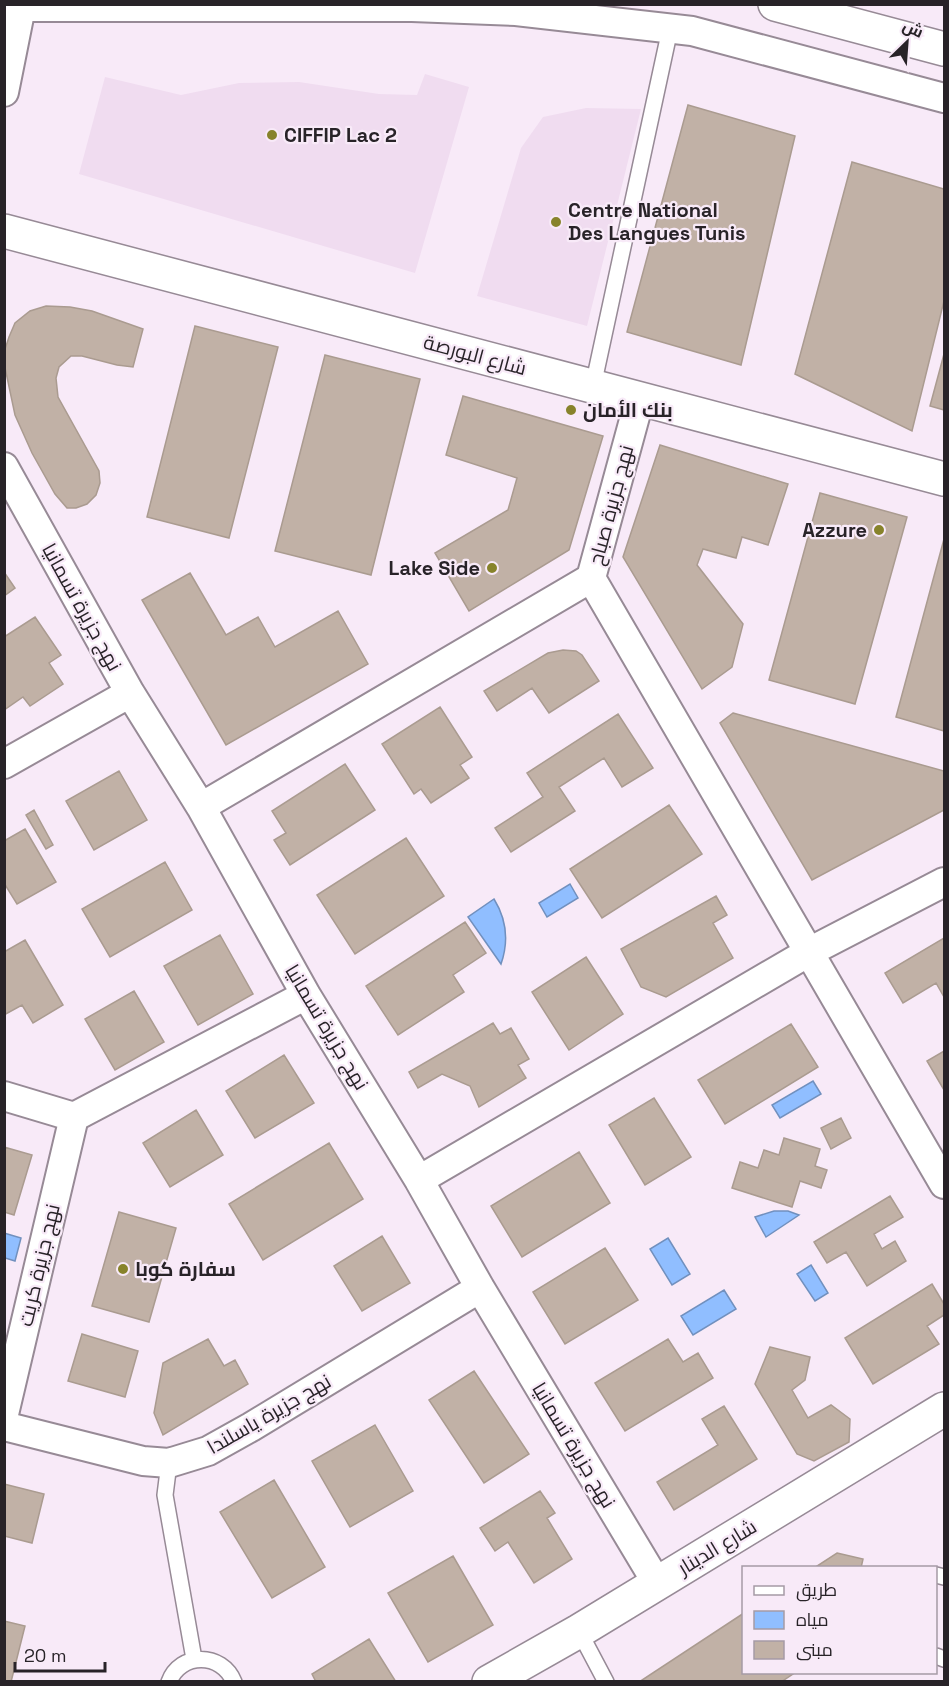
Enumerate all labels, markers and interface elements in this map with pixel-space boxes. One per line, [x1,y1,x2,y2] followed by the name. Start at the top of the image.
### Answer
[877,12,937,72] north arrow
[899,15,927,43] text: ش
[284,122,397,148] place label: CIFFIP Lac 2
[265,128,279,142] marker: CIFFIP Lac 2
[568,197,745,246] place label: Centre National Des Langues Tunis
[549,215,563,229] marker: Centre National Des Langues Tunis
[420,329,529,382] street label: شارع البورصة
[583,397,673,423] place label: بنك الأمان
[564,403,578,417] marker: بنك الأمان
[583,442,640,568] street label: نهج جزيرة صباح
[802,517,867,543] place label: Azzure
[872,523,886,537] marker: Azzure
[35,539,128,676] street label: نهج جزيرة تسمانيا
[389,555,480,581] place label: Lake Side
[485,561,499,575] marker: Lake Side
[278,959,375,1095] street label: نهج جزيرة تسمانيا
[12,1201,67,1329] street label: نهج جزيرة كريت
[135,1256,236,1282] place label: سفارة كوبا
[116,1262,130,1276] marker: سفارة كوبا
[202,1368,336,1461] street label: نهج جزيرة ياسلندا
[525,1377,622,1513] street label: نهج جزيرة تسمانيا
[672,1513,762,1582] street label: شارع الدينار
[742,1566,937,1674] legend
[796,1578,837,1602] text: طريق
[796,1608,829,1631] text: مياه
[15,1635,105,1673] scale bar
[796,1638,833,1661] text: مبنى
[24,1644,67,1667] text: 20 m

